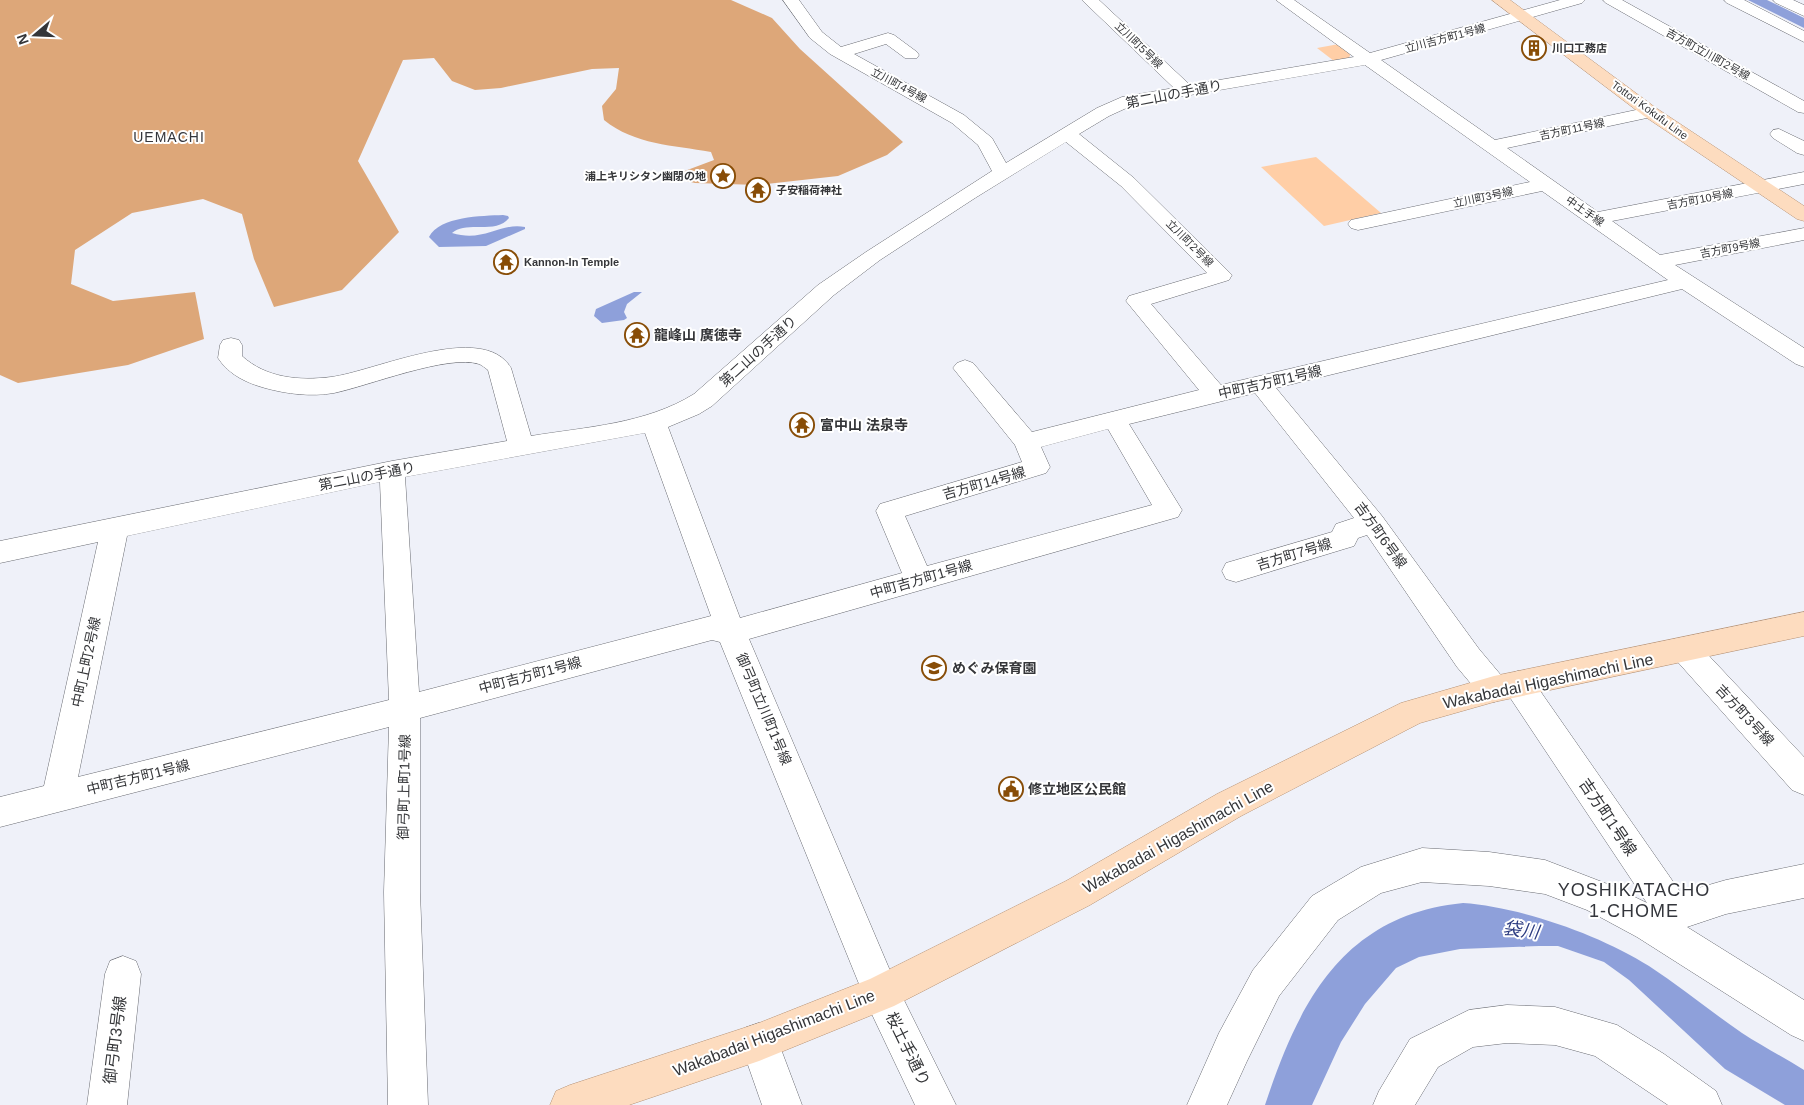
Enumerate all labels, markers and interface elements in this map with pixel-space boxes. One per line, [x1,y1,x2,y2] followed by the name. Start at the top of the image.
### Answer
[10,10,60,60] north arrow
[1113,19,1165,71] street label: 立川町5号線
[1403,21,1487,55] street label: 立川吉方町1号線
[1664,26,1752,82] street label: 吉方町立川町2号線
[13,32,32,47] text: N
[1521,35,1547,61] building icon: 川口工務店
[1552,42,1607,54] place label: 川口工務店
[869,65,929,105] street label: 立川町4号線
[1124,77,1224,111] street label: 第二山の手通り
[1610,78,1690,142] street label: Tottori Kokufu Line
[1538,116,1606,142] street label: 吉方町11号線
[133,129,205,145] district label: UEMACHI
[710,163,736,189] place icon: 浦上キリシタン幽閉の地
[585,170,706,182] place label: 浦上キリシタン幽閉の地
[745,177,771,203] temple icon: 子安稲荷神社
[776,184,842,196] place label: 子安稲荷神社
[1452,185,1514,209] street label: 立川町3号線
[1666,187,1734,211] street label: 吉方町10号線
[1564,193,1606,229] street label: 中土手線
[1164,217,1216,269] street label: 立川町2号線
[1699,236,1761,260] street label: 吉方町9号線
[493,249,519,275] temple icon: Kannon-In Temple
[524,256,619,268] place label: Kannon-In Temple
[716,312,800,390] street label: 第二山の手通り
[624,322,650,348] temple icon: 龍峰山 廣徳寺
[654,327,742,343] place label: 龍峰山 廣徳寺
[1217,362,1323,402] street label: 中町吉方町1号線
[789,412,815,438] temple icon: 富中山 法泉寺
[820,417,908,433] place label: 富中山 法泉寺
[317,459,417,493] street label: 第二山の手通り
[941,464,1027,502] street label: 吉方町14号線
[1352,499,1410,571] street label: 吉方町6号線
[1254,535,1334,573] street label: 吉方町7号線
[868,557,974,601] street label: 中町吉方町1号線
[69,615,103,709] street label: 中町上町2号線
[1441,650,1655,712] street label: Wakabadai Higashimachi Line
[733,651,795,767] street label: 御弓町立川町1号線
[477,654,583,696] street label: 中町吉方町1号線
[921,655,947,681] school or university icon: めぐみ保育園
[952,660,1036,676] place label: めぐみ保育園
[1713,681,1777,749] street label: 吉方町3号線
[395,734,413,840] street label: 御弓町上町1号線
[85,756,191,798] street label: 中町吉方町1号線
[1576,775,1640,859] street label: 吉方町1号線
[998,776,1024,802] public building icon: 修立地区公民館
[1080,777,1276,896] street label: Wakabadai Higashimachi Line
[1028,781,1126,797] place label: 修立地区公民館
[1558,880,1710,921] district label: YOSHIKATACHO 1-CHOME
[1502,918,1542,943] water label: 袋川
[671,987,877,1079] street label: Wakabadai Higashimachi Line
[101,995,129,1085] street label: 御弓町3号線
[883,1009,933,1089] street label: 桜土手通り

